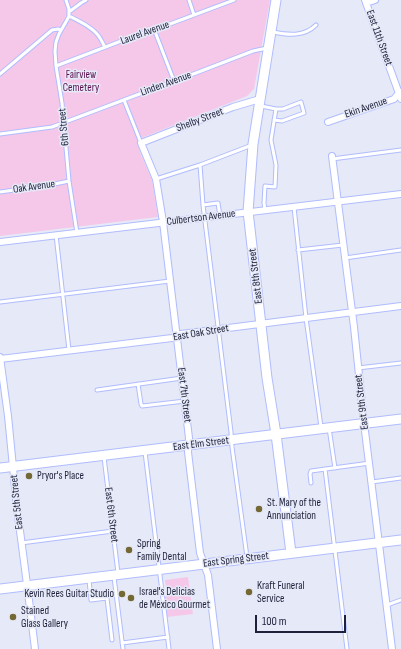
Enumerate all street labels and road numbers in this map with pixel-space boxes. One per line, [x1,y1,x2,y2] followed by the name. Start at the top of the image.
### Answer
[363,8,395,68] street label: East 11th Street
[119,18,171,48] street label: Laurel Avenue
[139,69,193,99] street label: Linden Avenue
[343,95,389,121] street label: Ekin Avenue
[174,105,226,135] street label: Shelby Street
[56,108,72,146] street label: 6th Street
[12,178,56,196] street label: Oak Avenue
[166,207,236,229] street label: Culbertson Avenue
[246,248,266,304] street label: East 8th Street
[172,322,230,344] street label: East Oak Street
[174,367,194,423] street label: East 7th Street
[352,374,372,430] street label: East 9th Street
[172,434,230,454] street label: East Elm Street
[8,474,26,530] street label: East 5th Street
[101,487,121,543] street label: East 6th Street
[202,549,270,571] street label: East Spring Street

